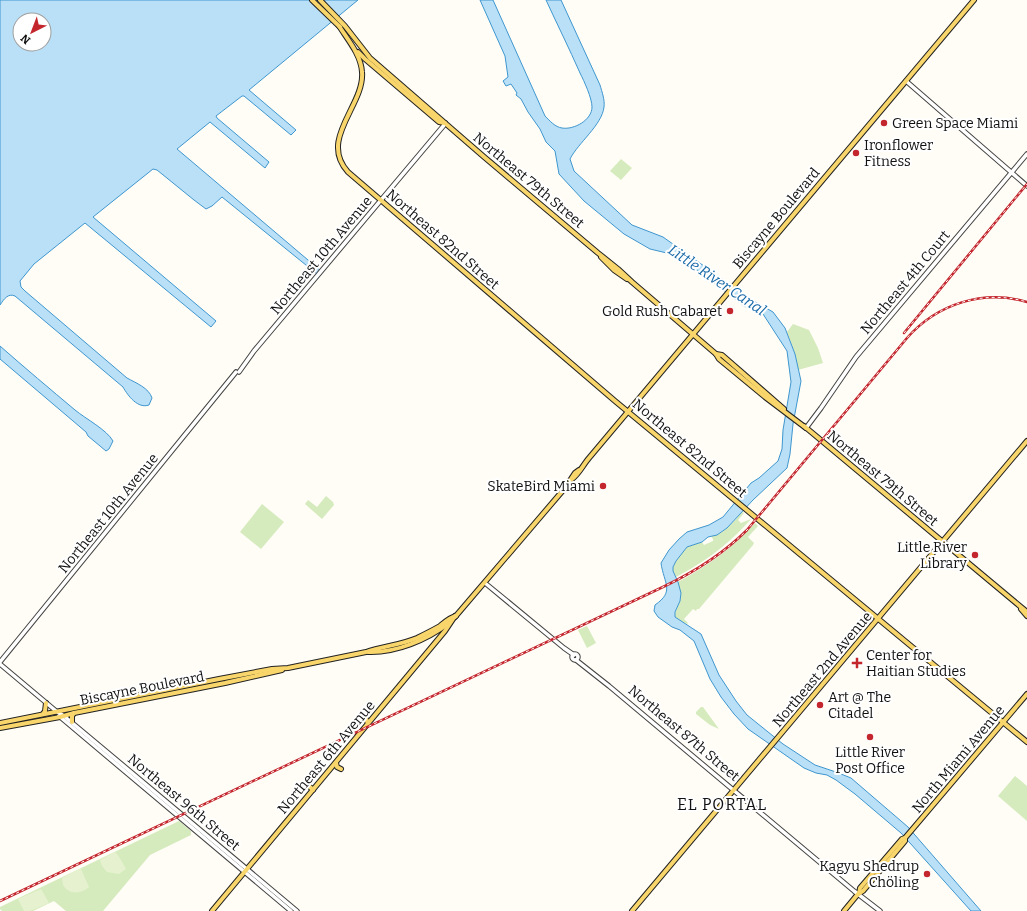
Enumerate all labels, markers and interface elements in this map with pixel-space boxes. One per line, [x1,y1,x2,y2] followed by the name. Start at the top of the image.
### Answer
[12,12,52,52] north arrow
[18,31,33,47] text: N
[892,115,1018,132] place label: Green Space Miami
[879,118,889,128] marker: Green Space Miami
[470,129,588,232] street label: Northeast 79th Street
[864,137,933,170] place label: Ironflower Fitness
[851,148,861,158] marker: Ironflower Fitness
[729,164,824,272] street label: Biscayne Boulevard
[383,186,503,293] street label: Northeast 82nd Street
[267,193,376,318] street label: Northeast 10th Avenue
[857,227,954,338] street label: Northeast 4th Court
[665,241,769,319] water label: Little River Canal
[602,303,722,320] place label: Gold Rush Cabaret
[725,306,735,316] marker: Gold Rush Cabaret
[629,396,750,501] street label: Northeast 82nd Street
[824,427,942,530] street label: Northeast 79th Street
[55,450,162,577] street label: Northeast 10th Avenue
[487,478,595,495] place label: SkateBird Miami
[598,481,608,491] marker: SkateBird Miami
[897,539,968,572] place label: Little River Library
[970,550,980,560] marker: Little River Library
[769,608,876,730] street label: Northeast 2nd Avenue
[866,647,966,680] place label: Center for Haitian Studies
[851,657,863,669] marker: Center for Haitian Studies
[78,668,206,709] street label: Biscayne Boulevard
[625,682,743,785] street label: Northeast 87th Street
[828,689,891,722] place label: Art @ The Citadel
[274,697,379,817] street label: Northeast 6th Avenue
[815,700,825,710] marker: Art @ The Citadel
[908,702,1008,817] street label: North Miami Avenue
[865,732,875,742] marker: Little River Post Office
[835,744,905,777] place label: Little River Post Office
[124,751,243,854] street label: Northeast 96th Street
[677,795,767,814] district label: EL PORTAL
[819,858,919,891] place label: Kagyu Shedrup Chöling
[922,869,932,879] marker: Kagyu Shedrup Chöling

